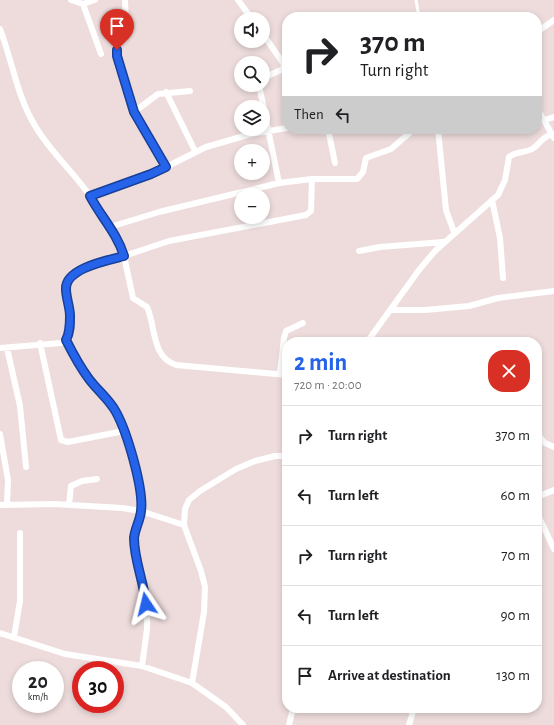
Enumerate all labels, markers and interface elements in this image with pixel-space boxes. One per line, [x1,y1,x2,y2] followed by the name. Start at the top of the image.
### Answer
[100,9,134,50] pin
[234,12,270,224] map controls
[234,12,270,48] button: sound
[106,15,128,37] icon: arrive
[294,28,346,80] icon: right
[360,29,426,57] text: 370 m
[234,56,270,92] button: search
[360,62,429,80] text: Turn right
[234,100,270,136] button: layers
[332,104,354,126] icon: left
[294,107,324,122] text: Then
[234,144,270,180] button: +
[234,188,270,224] button: −
[488,350,530,392] button: close
[294,351,347,375] text: 2 min
[294,379,362,392] text: 720 m · 20:00
[294,425,316,447] icon: right
[328,428,387,443] text: Turn right
[495,428,530,443] text: 370 m
[294,485,316,507] icon: left
[328,488,379,503] text: Turn left
[501,488,530,503] text: 60 m
[294,545,316,567] icon: right
[328,548,387,563] text: Turn right
[501,548,530,563] text: 70 m
[125,583,167,625] position arrow
[294,605,316,627] icon: left
[328,608,379,623] text: Turn left
[501,608,530,623] text: 90 m
[72,661,124,713] speed limit sign: 30
[294,665,316,687] icon: arrive
[328,668,451,683] text: Arrive at destination
[496,668,530,683] text: 130 m
[28,672,48,692] text: 20
[28,692,48,702] text: km/h

